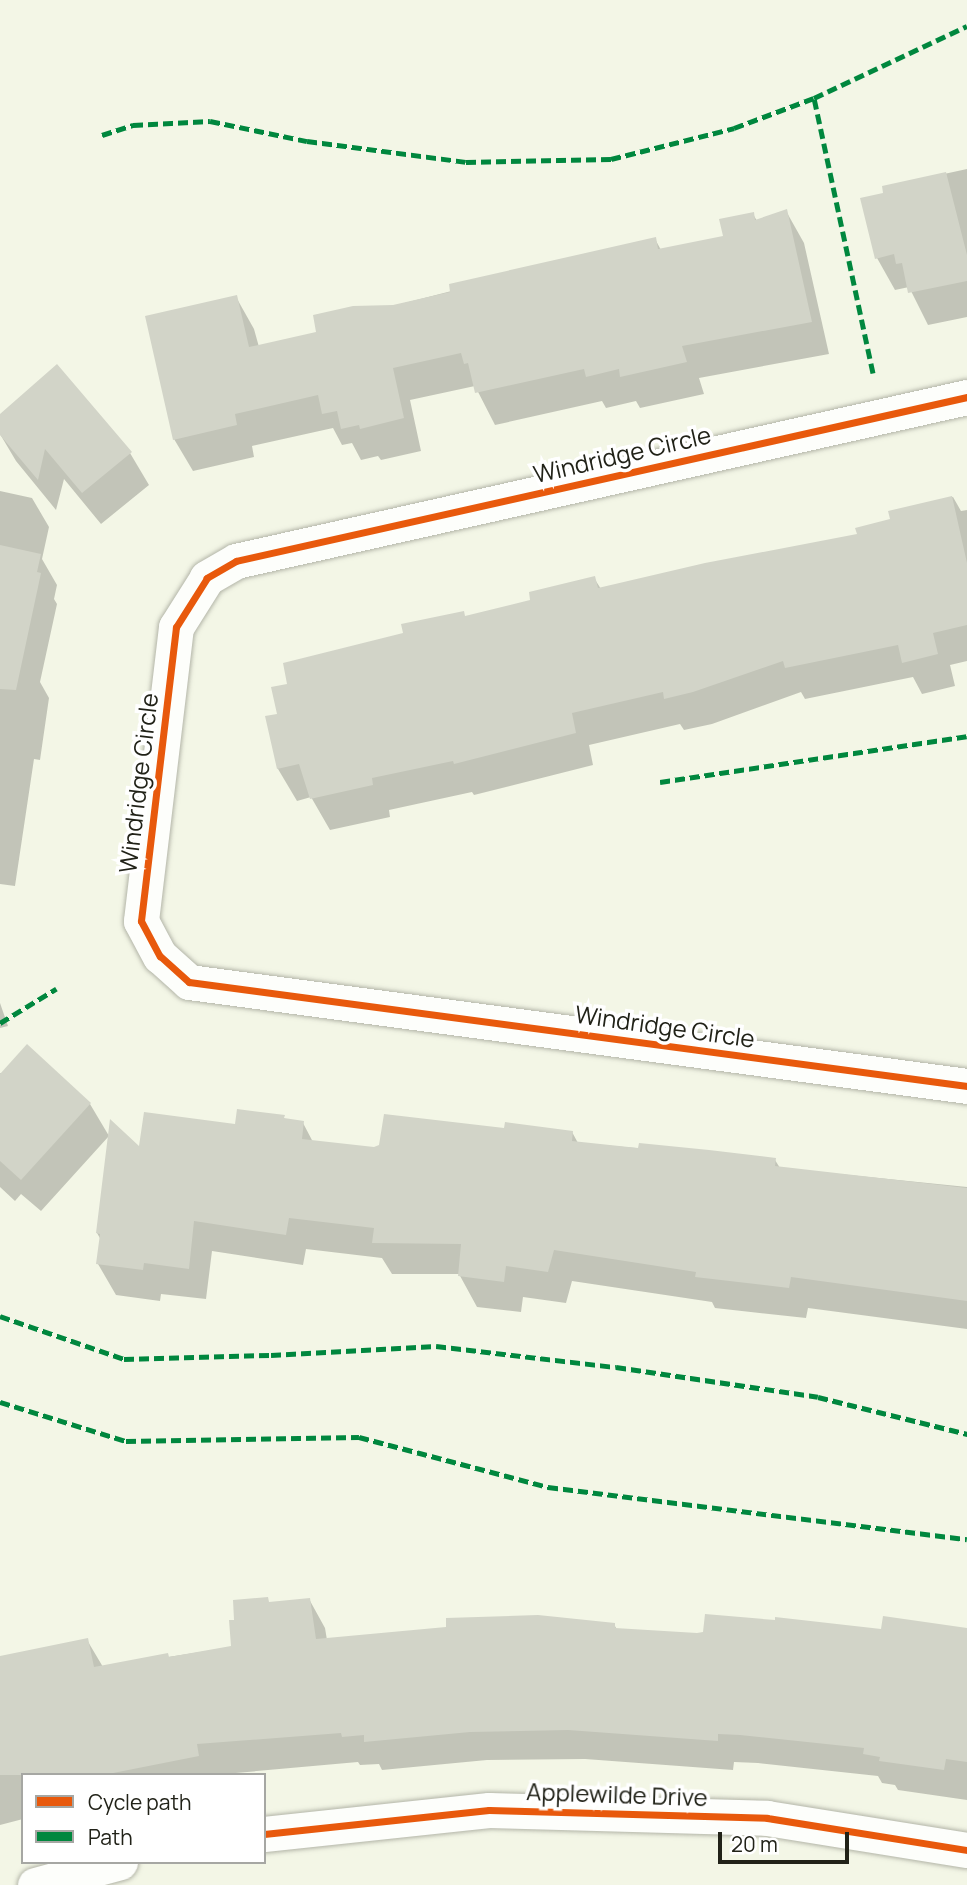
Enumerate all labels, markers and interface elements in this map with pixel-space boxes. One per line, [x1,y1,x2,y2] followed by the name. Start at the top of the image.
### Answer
[530,420,714,488] street label: Windridge Circle
[113,691,163,875] street label: Windridge Circle
[573,999,757,1053] street label: Windridge Circle
[21,1773,266,1864] legend
[526,1776,708,1812] street label: Applewilde Drive
[88,1788,191,1816] text: Cycle path
[722,1818,853,1862] scale bar
[88,1823,133,1851] text: Path
[731,1830,778,1858] text: 20 m

